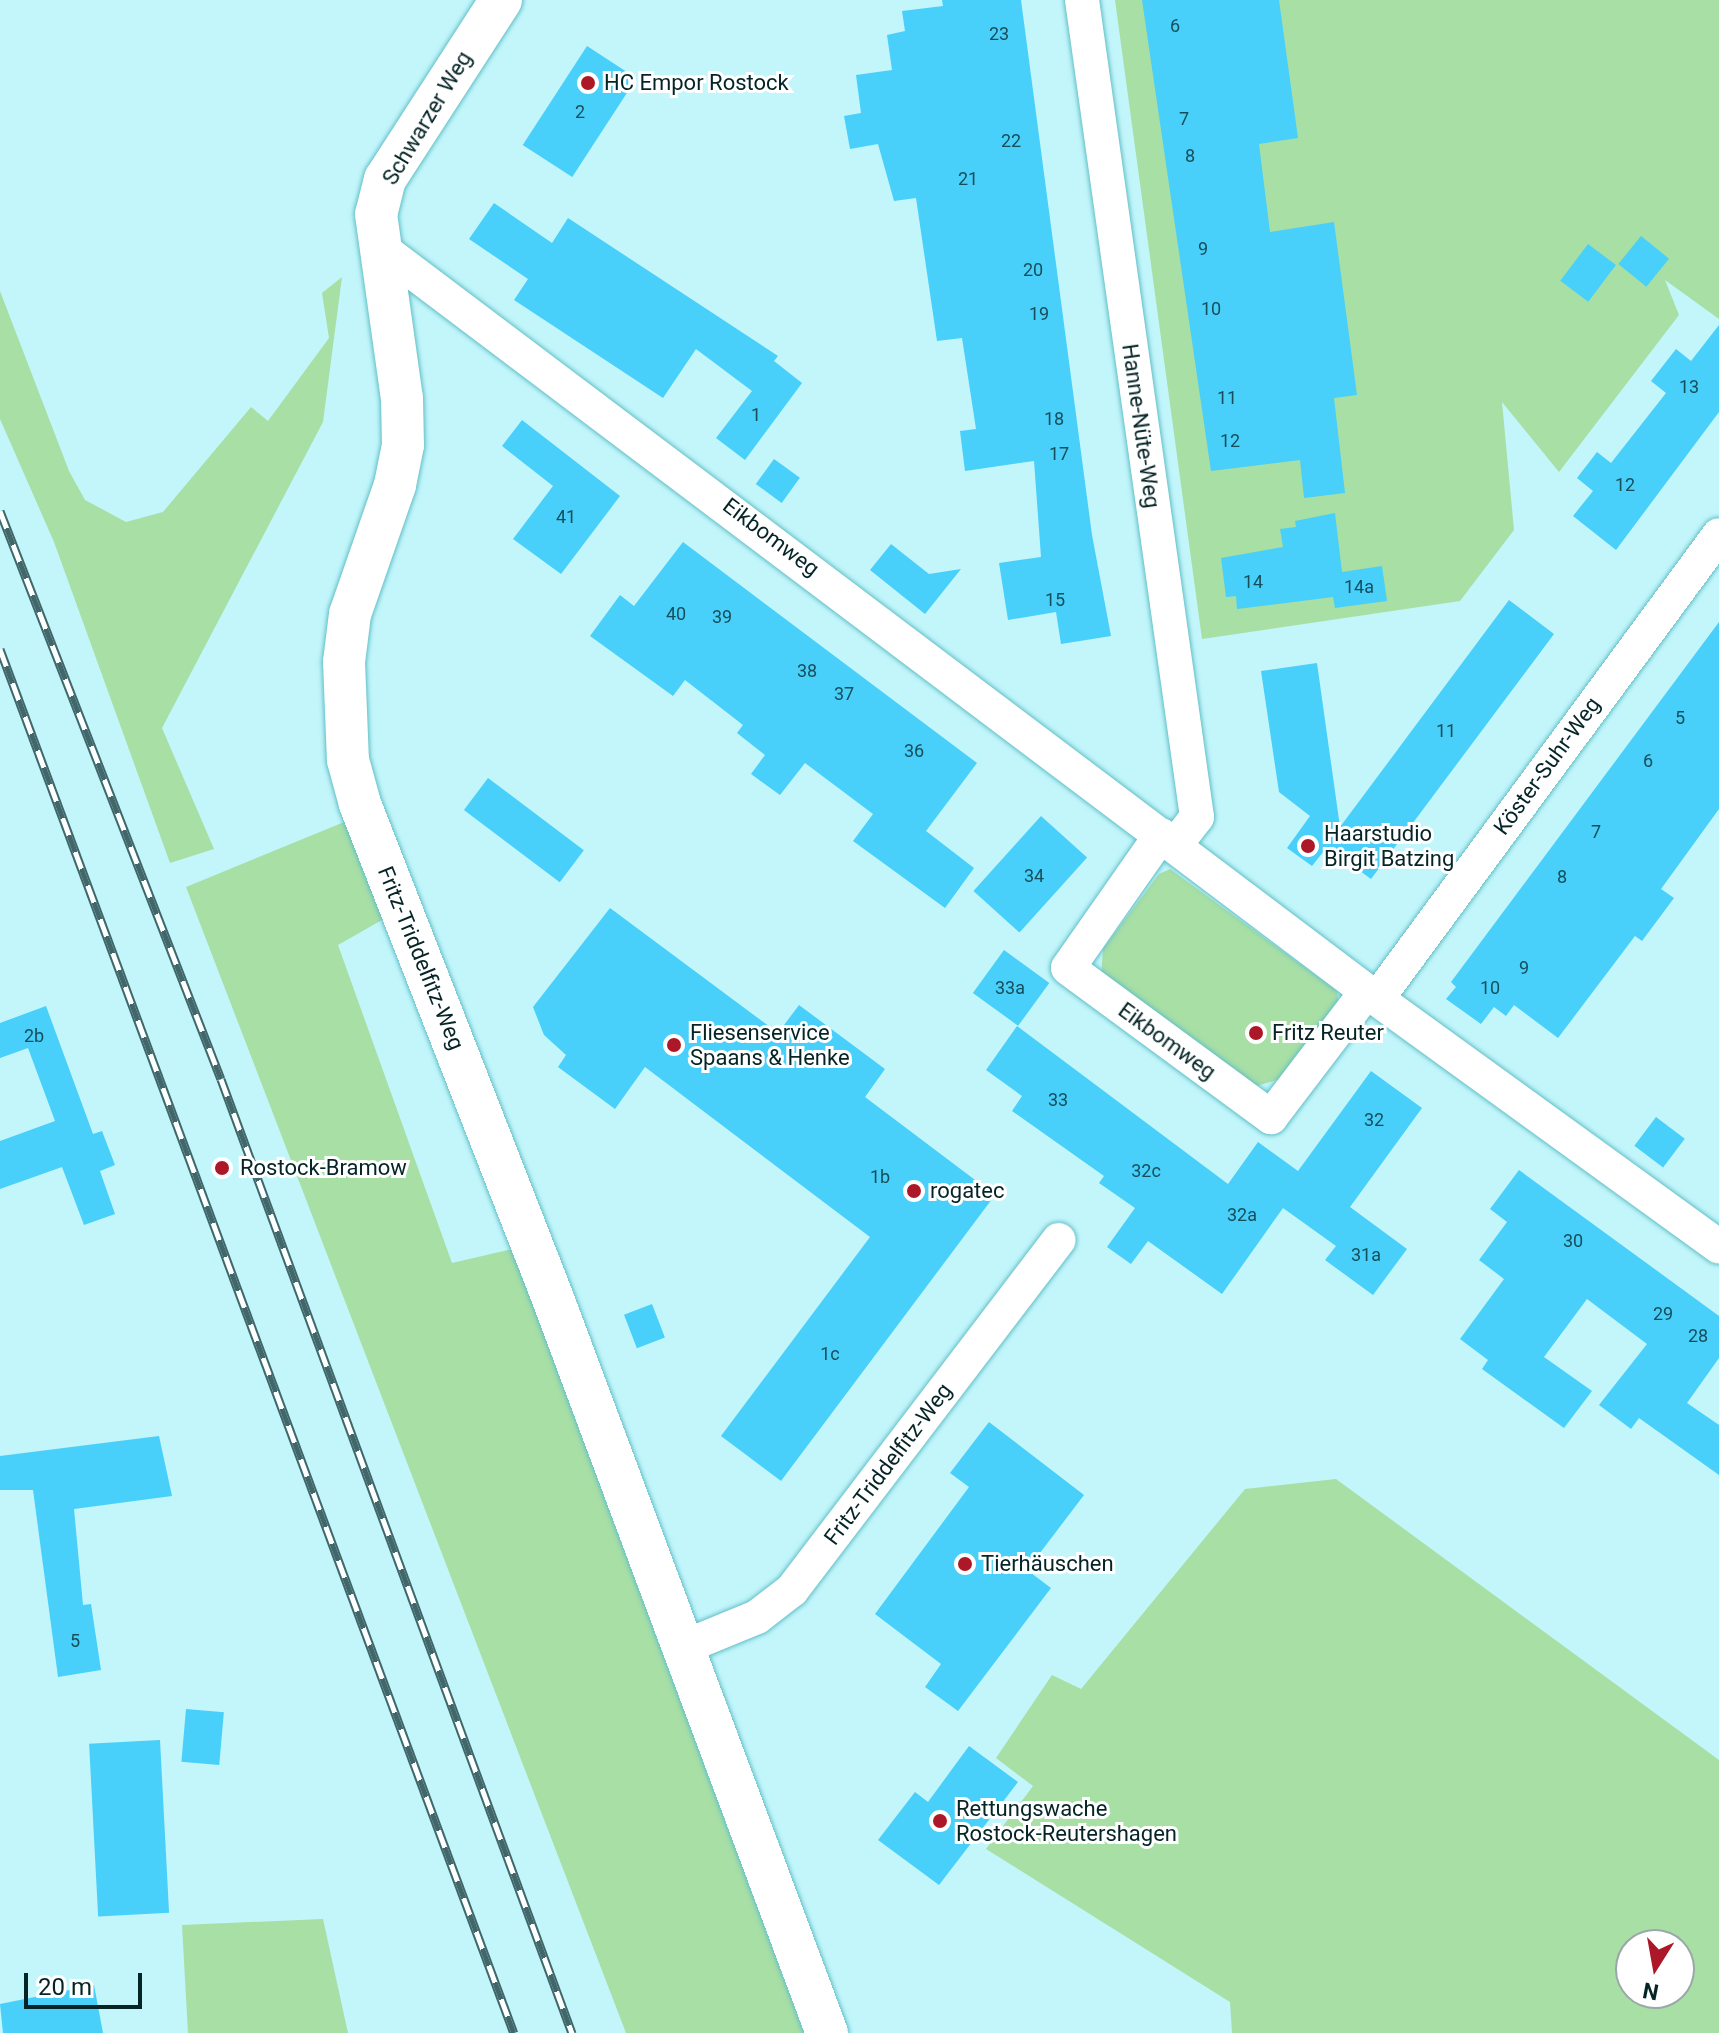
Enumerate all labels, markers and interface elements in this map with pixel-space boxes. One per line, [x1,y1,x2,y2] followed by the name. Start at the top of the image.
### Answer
[1170,15,1180,37] house number: 6
[989,23,1009,45] house number: 23
[377,46,477,190] street label: Schwarzer Weg
[604,70,789,96] place label: HC Empor Rostock
[579,74,597,92] marker: HC Empor Rostock
[575,101,585,123] house number: 2
[1179,108,1189,130] house number: 7
[1001,130,1021,152] house number: 22
[1185,145,1195,167] house number: 8
[958,168,978,190] house number: 21
[1198,238,1208,260] house number: 9
[1023,259,1043,281] house number: 20
[1201,298,1221,320] house number: 10
[1029,303,1049,325] house number: 19
[1116,342,1166,510] street label: Hanne-Nüte-Weg
[1679,376,1699,398] house number: 13
[1217,387,1237,409] house number: 11
[751,404,761,426] house number: 1
[1044,408,1064,430] house number: 18
[1220,430,1240,452] house number: 12
[1049,443,1069,465] house number: 17
[1615,474,1635,496] house number: 12
[718,492,824,582] street label: Eikbomweg
[556,506,576,528] house number: 41
[1243,571,1263,593] house number: 14
[1344,576,1374,598] house number: 14a
[1045,589,1065,611] house number: 15
[666,603,686,625] house number: 40
[712,606,732,628] house number: 39
[797,660,817,682] house number: 38
[834,683,854,705] house number: 37
[1488,692,1606,840] street label: Köster-Suhr-Weg
[1675,707,1685,729] house number: 5
[1436,720,1456,742] house number: 11
[904,740,924,762] house number: 36
[1643,750,1653,772] house number: 6
[1324,820,1454,872] place label: Haarstudio Birgit Batzing
[1591,821,1601,843] house number: 7
[1299,837,1317,855] marker: Haarstudio Birgit Batzing
[372,862,470,1054] street label: Fritz-Triddelfitz-Weg
[1024,865,1044,887] house number: 34
[1557,866,1567,888] house number: 8
[1519,957,1529,979] house number: 9
[995,977,1025,999] house number: 33a
[1480,977,1500,999] house number: 10
[1113,997,1221,1085] street label: Eikbomweg
[690,1019,850,1070] place label: Fliesenservice Spaans & Henke
[1272,1020,1384,1046] place label: Fritz Reuter
[1247,1024,1265,1042] marker: Fritz Reuter
[24,1025,44,1047] house number: 2b
[665,1036,683,1054] marker: Fliesenservice Spaans & Henke
[1048,1089,1068,1111] house number: 33
[1364,1109,1384,1131] house number: 32
[240,1155,407,1181] place label: Rostock-Bramow
[211,1157,233,1179] marker: Rostock-Bramow
[1131,1160,1161,1182] house number: 32c
[870,1166,890,1188] house number: 1b
[930,1178,1004,1204] place label: rogatec
[905,1182,923,1200] marker: rogatec
[1227,1204,1257,1226] house number: 32a
[1563,1230,1583,1252] house number: 30
[1351,1244,1381,1266] house number: 31a
[1653,1303,1673,1325] house number: 29
[1688,1325,1708,1347] house number: 28
[820,1343,840,1365] house number: 1c
[819,1378,957,1550] street label: Fritz-Triddelfitz-Weg
[981,1551,1114,1577] place label: Tierhäuschen
[956,1555,974,1573] marker: Tierhäuschen
[70,1630,80,1652] house number: 5
[956,1795,1177,1846] place label: Rettungswache Rostock-Reutershagen
[931,1812,949,1830] marker: Rettungswache Rostock-Reutershagen
[1615,1929,1695,2009] north arrow
[28,1957,146,2007] scale bar
[38,1973,92,2001] text: 20 m
[1641,1977,1661,2005] text: N

